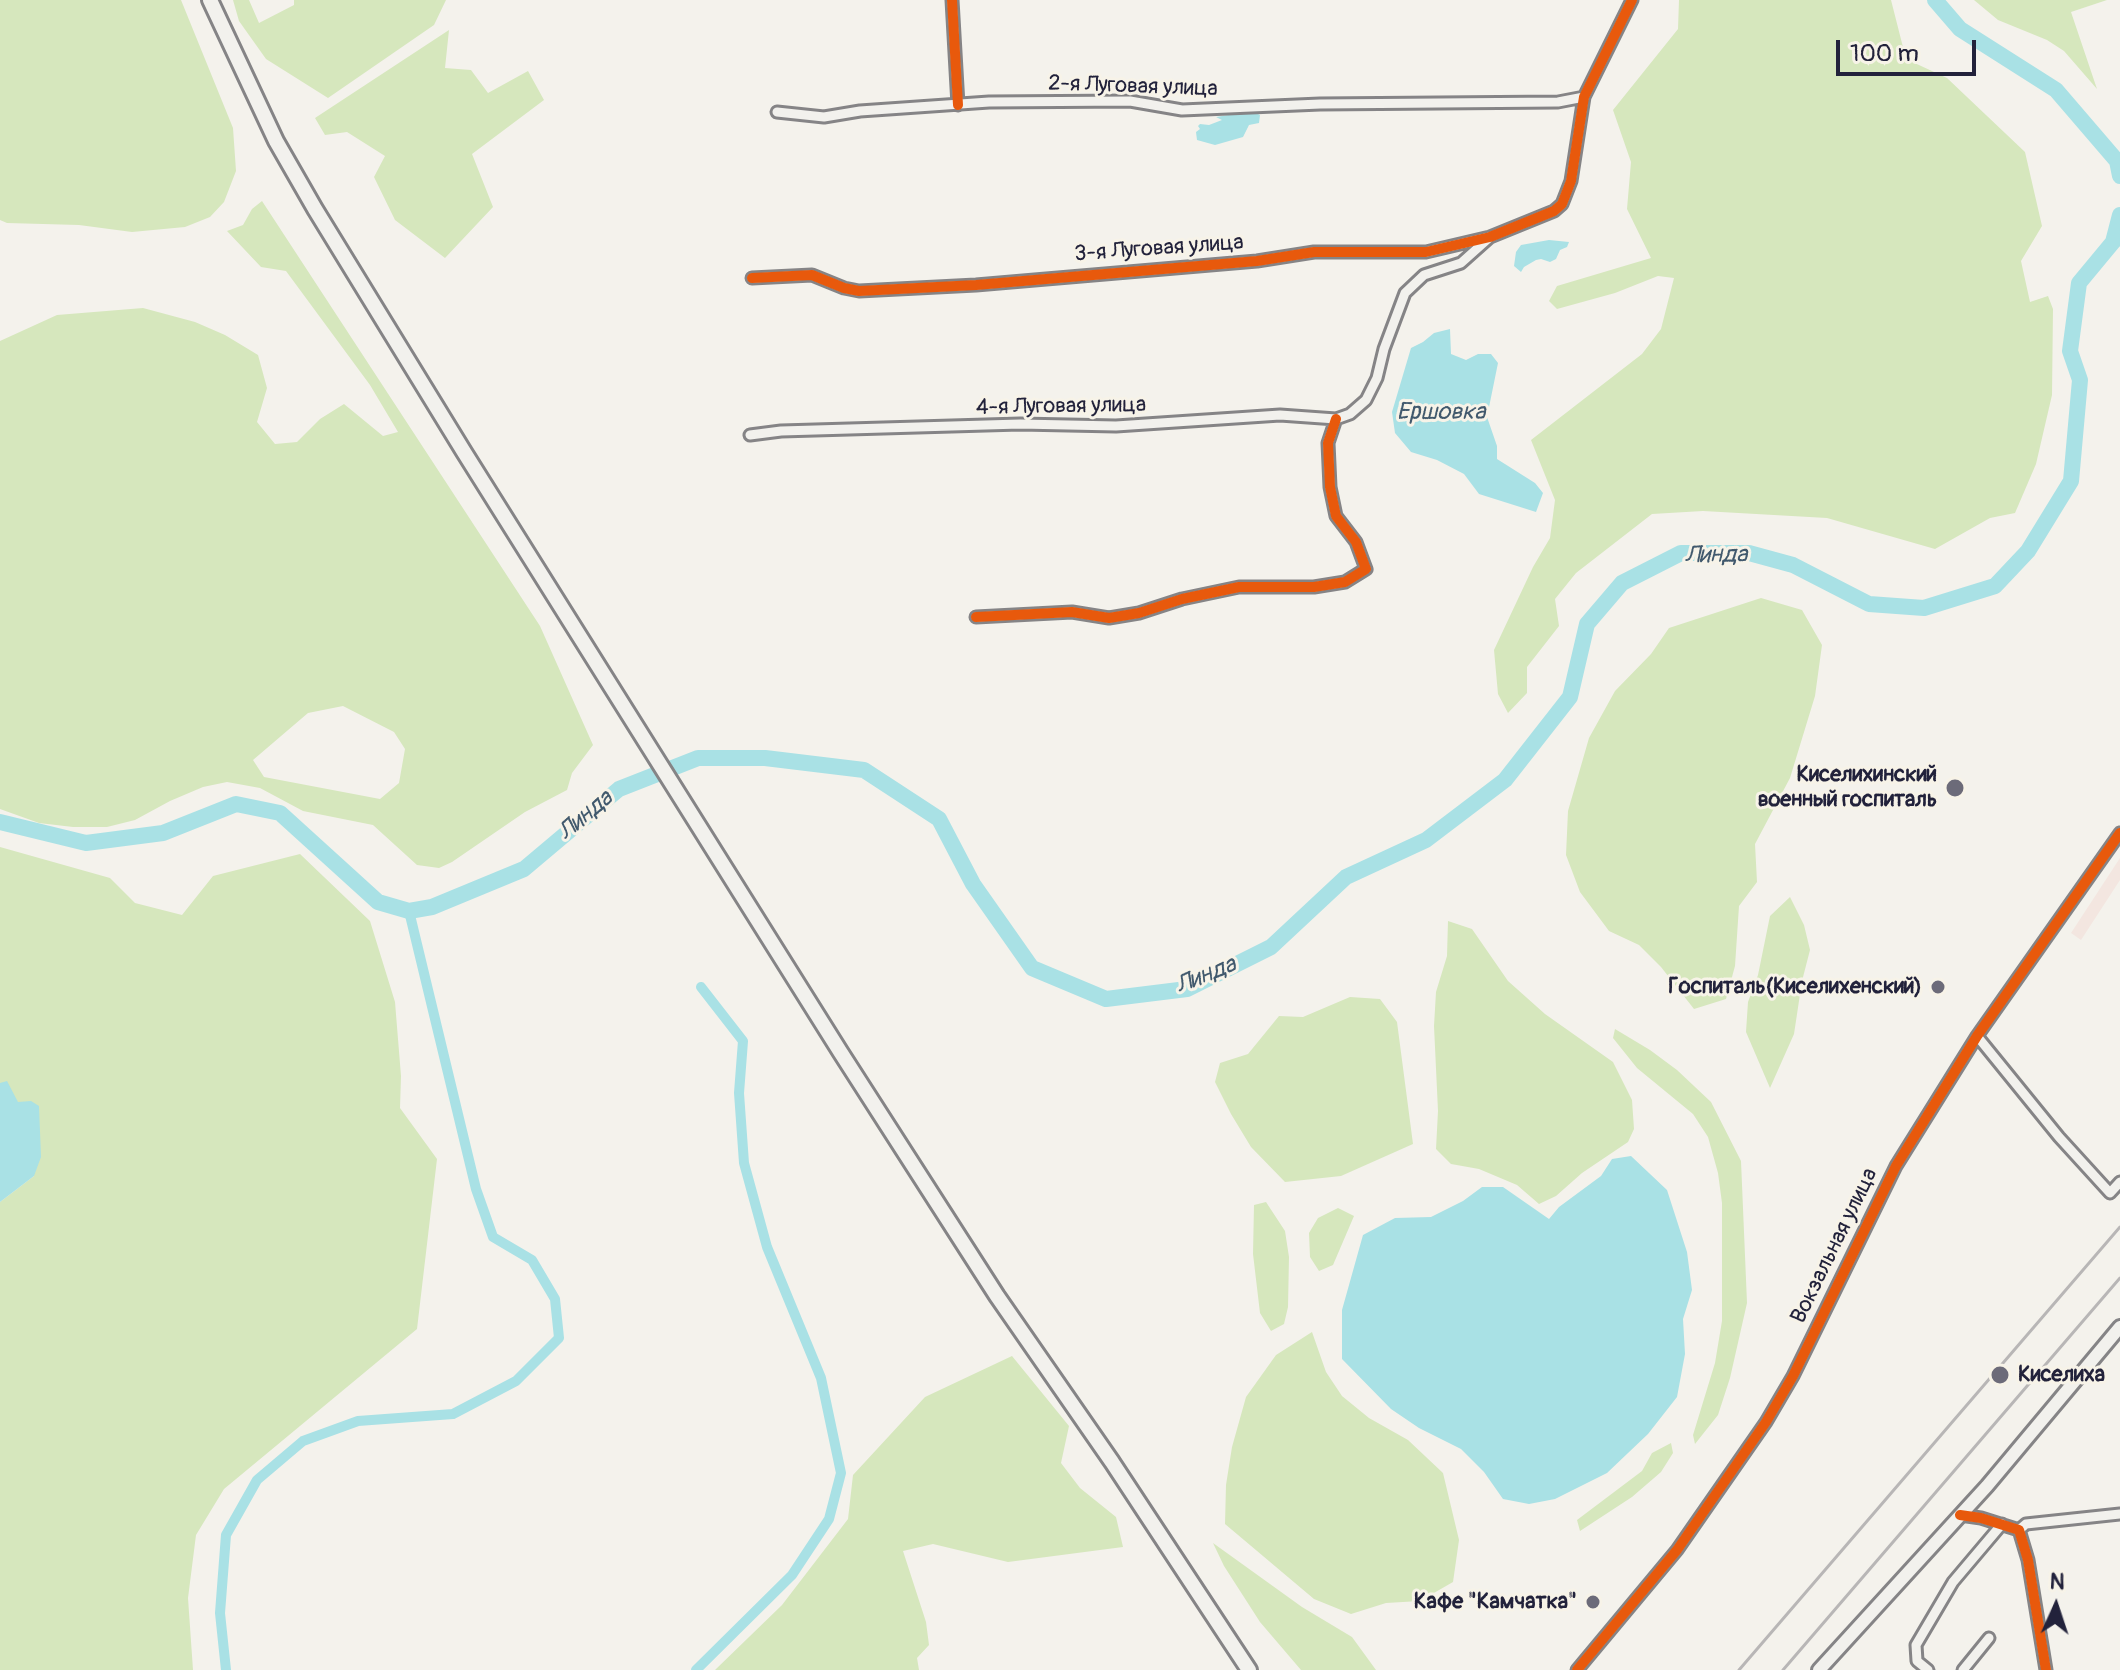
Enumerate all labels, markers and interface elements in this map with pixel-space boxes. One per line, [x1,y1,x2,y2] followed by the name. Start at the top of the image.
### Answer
[1840,24,1980,74] scale bar
[1850,39,1919,68] text: 100 m
[1048,71,1218,103] street label: 2-я Луговая улица
[1073,230,1245,268] street label: 3-я Луговая улица
[976,392,1146,422] street label: 4-я Луговая улица
[1396,399,1486,427] water label: Ершовка
[1684,541,1748,571] water label: Линда
[1758,762,1937,814] place label: Киселихинский военный госпиталь
[1944,777,1966,799] marker: Киселихинский военный госпиталь
[553,785,619,847] water label: Линда
[1172,951,1240,1001] water label: Линда
[1668,974,1922,1000] place label: Госпиталь(Киселихенский)
[1929,978,1947,996] marker: Госпиталь(Киселихенский)
[1786,1164,1884,1328] street label: Вокзальная улица
[2018,1362,2105,1388] place label: Киселиха
[1989,1364,2011,1386] marker: Киселиха
[2016,1566,2096,1646] north arrow
[2049,1568,2065,1596] text: N
[1414,1589,1577,1615] place label: Кафе "Камчатка"
[1584,1593,1602,1611] marker: Кафе "Камчатка"

